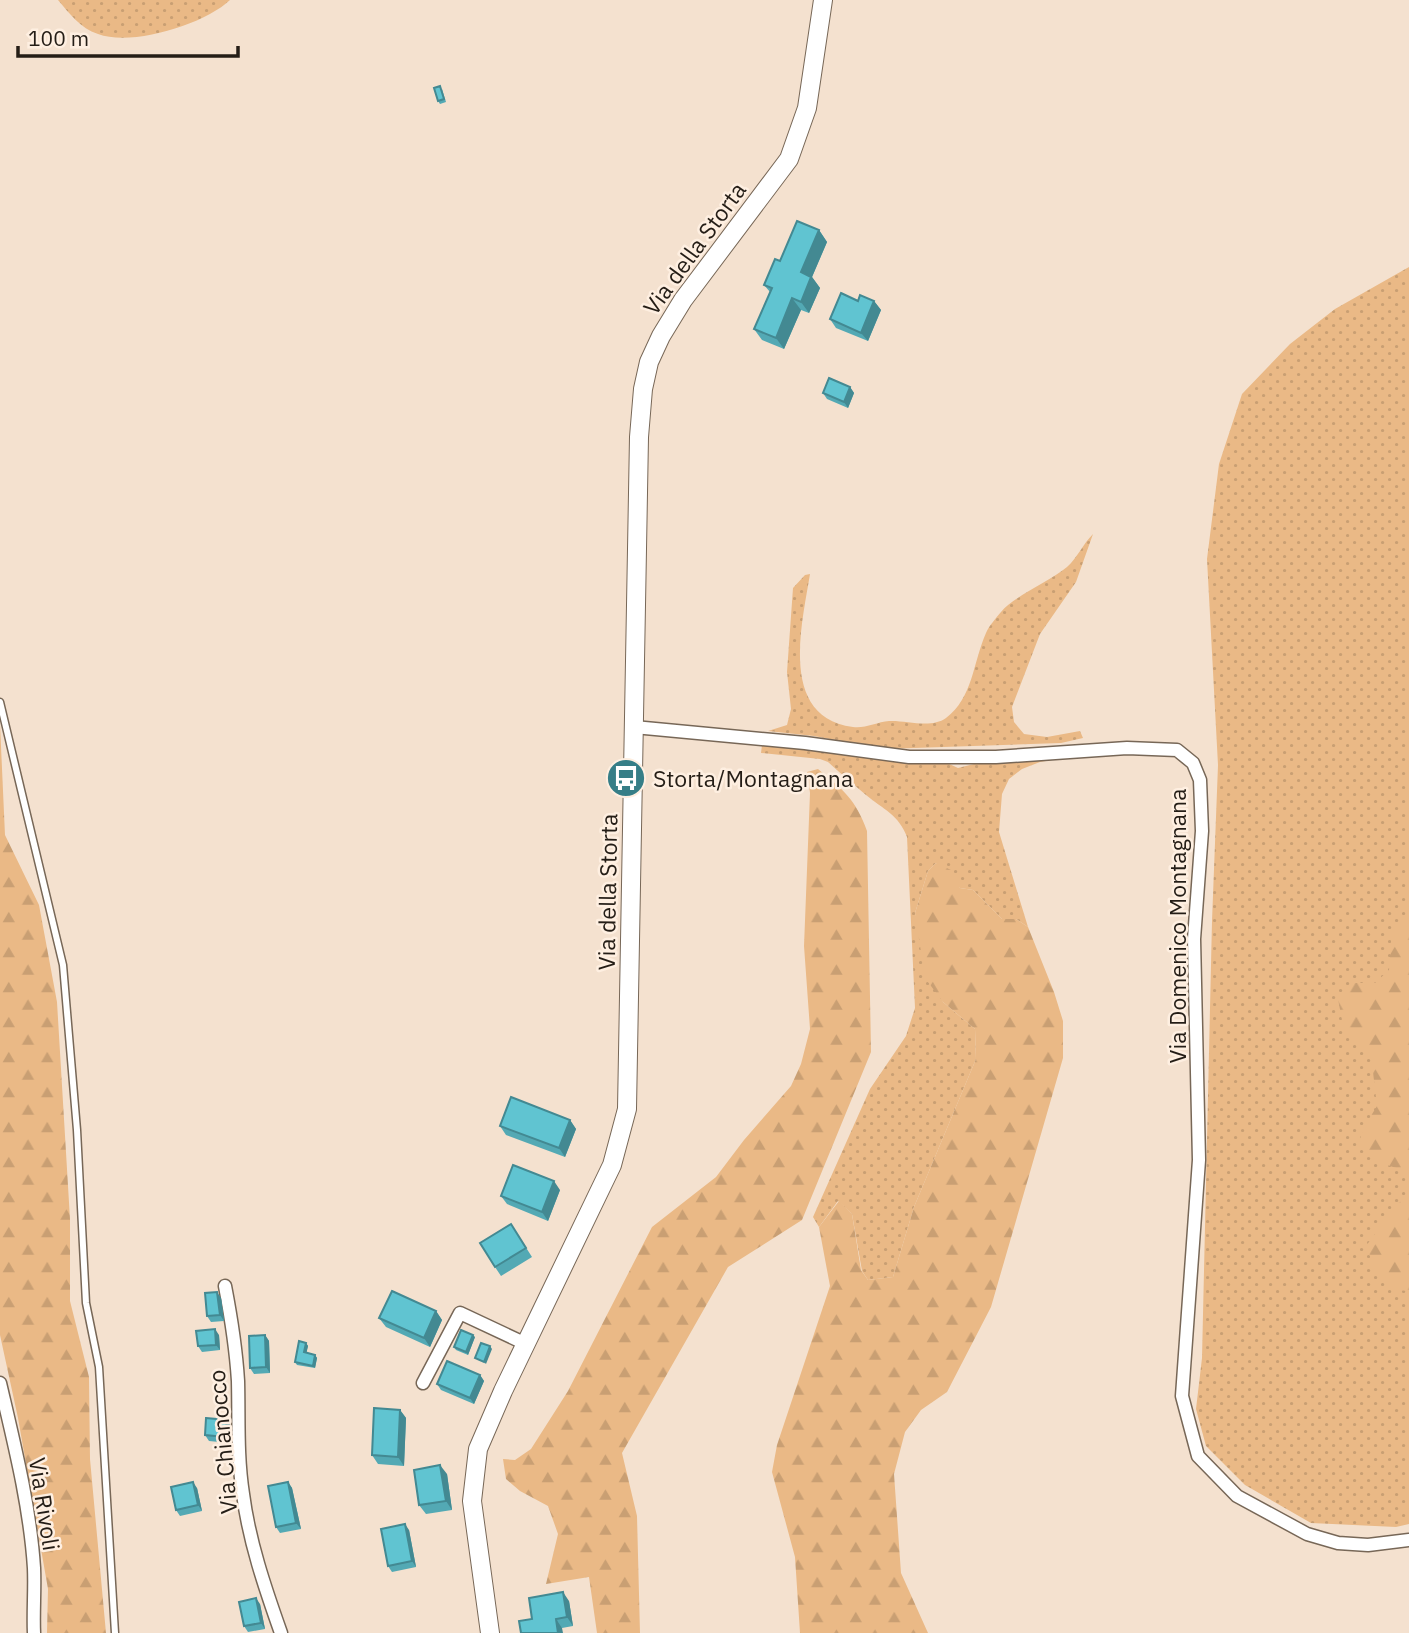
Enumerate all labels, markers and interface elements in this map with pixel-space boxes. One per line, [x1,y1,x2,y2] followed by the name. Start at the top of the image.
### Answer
[18,14,238,58] scale bar
[28,24,89,52] text: 100 m
[636,176,752,320] street label: Via della Storta
[605,757,647,799] bus stop icon: Storta/Montagnana
[653,763,853,793] place label: Storta/Montagnana
[1162,789,1192,1063] street label: Via Domenico Montagnana
[591,813,623,971] street label: Via della Storta
[201,1369,243,1515] street label: Via Chianocco
[23,1455,67,1553] street label: Via Rivoli

